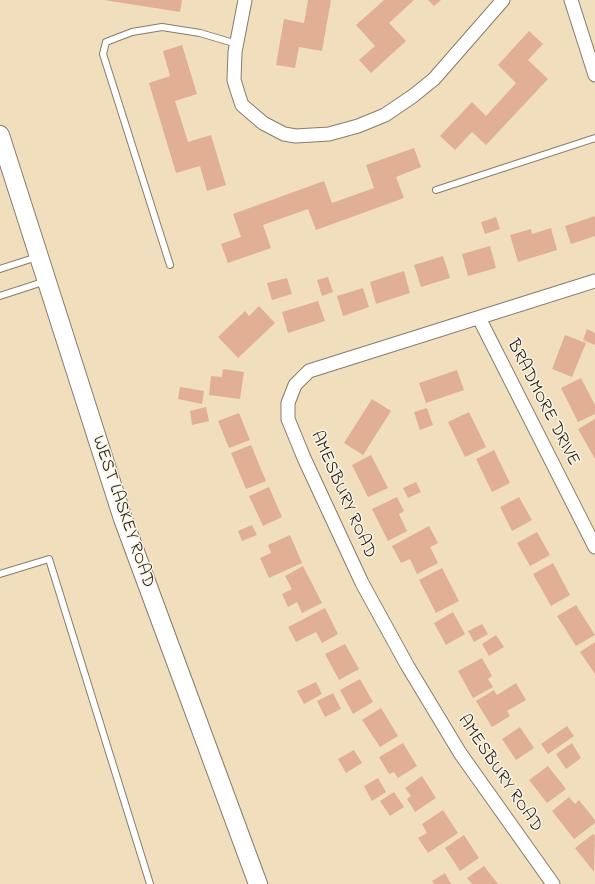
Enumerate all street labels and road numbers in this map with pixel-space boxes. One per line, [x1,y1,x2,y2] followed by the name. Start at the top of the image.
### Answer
[501,336,583,470] street label: BRADMORE DRIVE
[304,428,380,562] street label: AMESBURY ROAD
[86,433,158,591] street label: WEST LASKEY ROAD
[452,711,546,837] street label: AMESBURY ROAD

